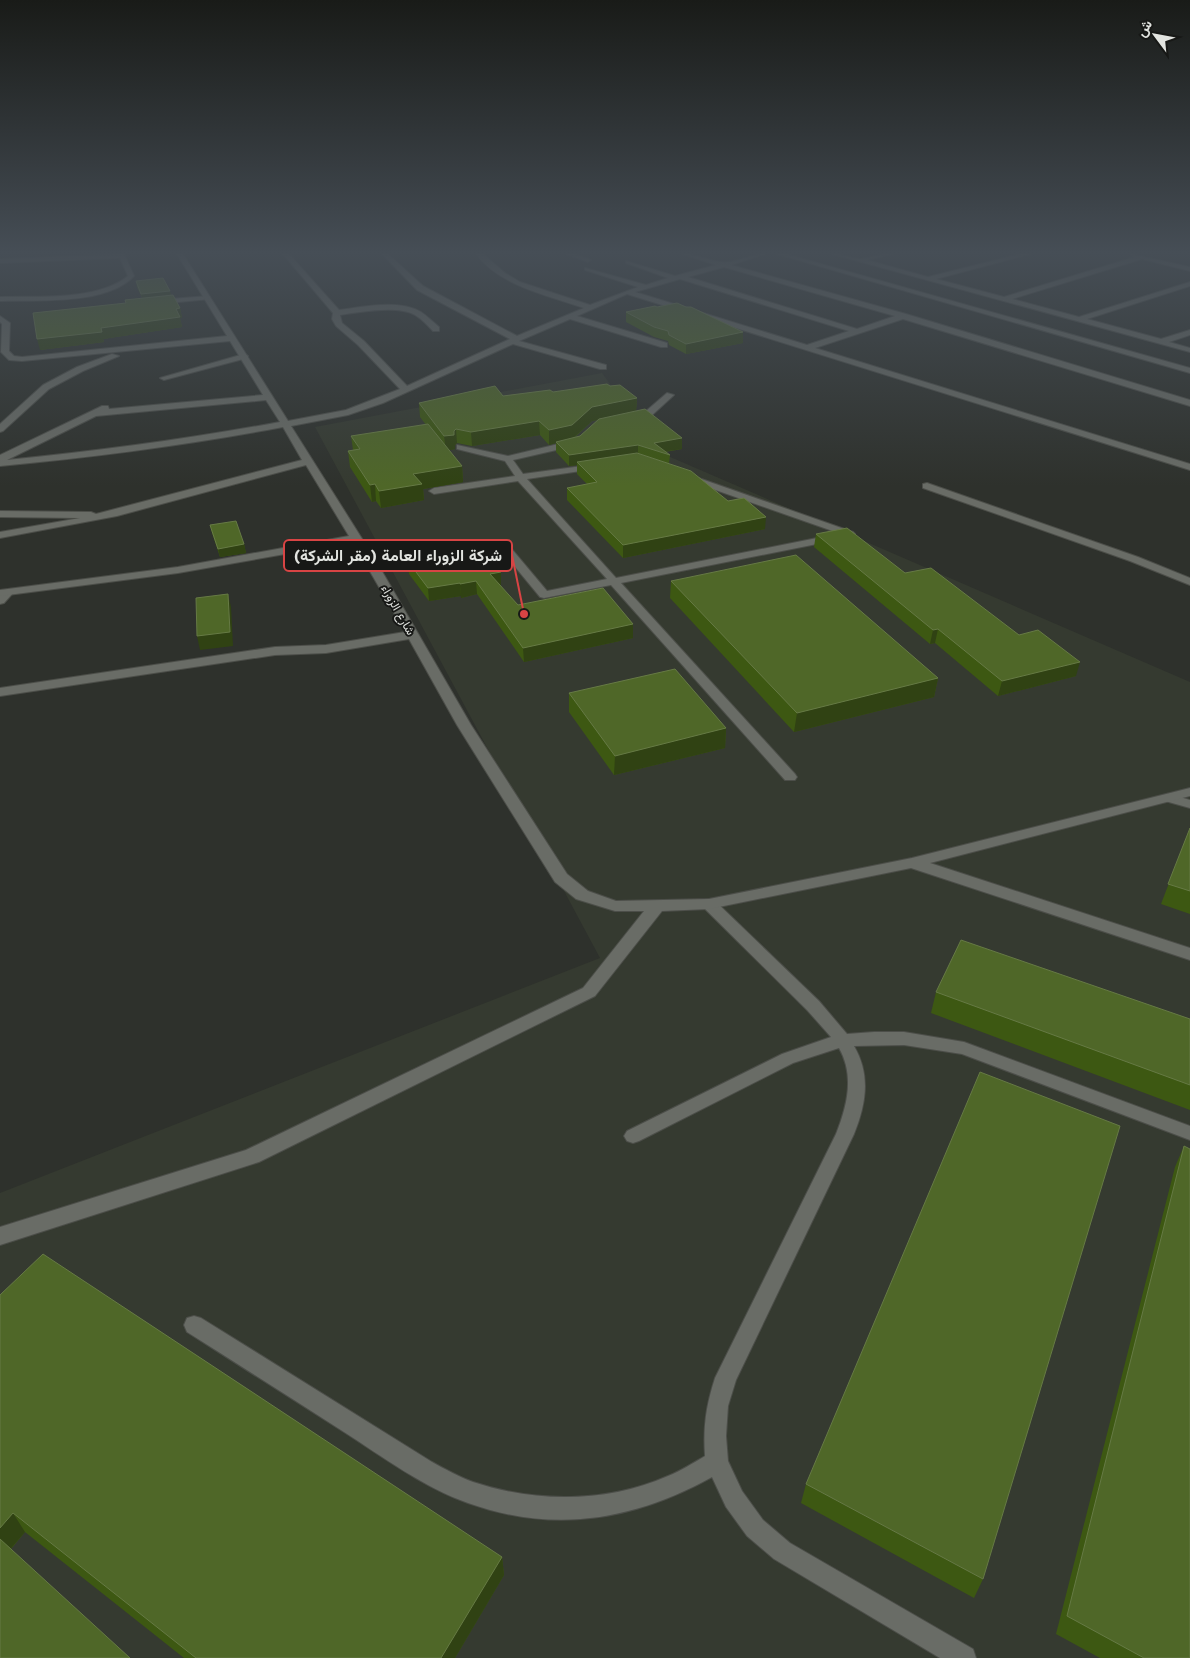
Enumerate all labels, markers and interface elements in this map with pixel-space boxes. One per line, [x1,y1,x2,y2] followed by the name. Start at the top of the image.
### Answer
[1130,10,1180,60] north arrow
[1133,17,1156,40] text: ش
[284,540,512,571] callout: شركة الزوراء العامة (مقر الشركة)
[294,546,502,566] text: شركة الزوراء العامة (مقر الشركة)
[376,583,418,638] street label: شارع الزوراء

